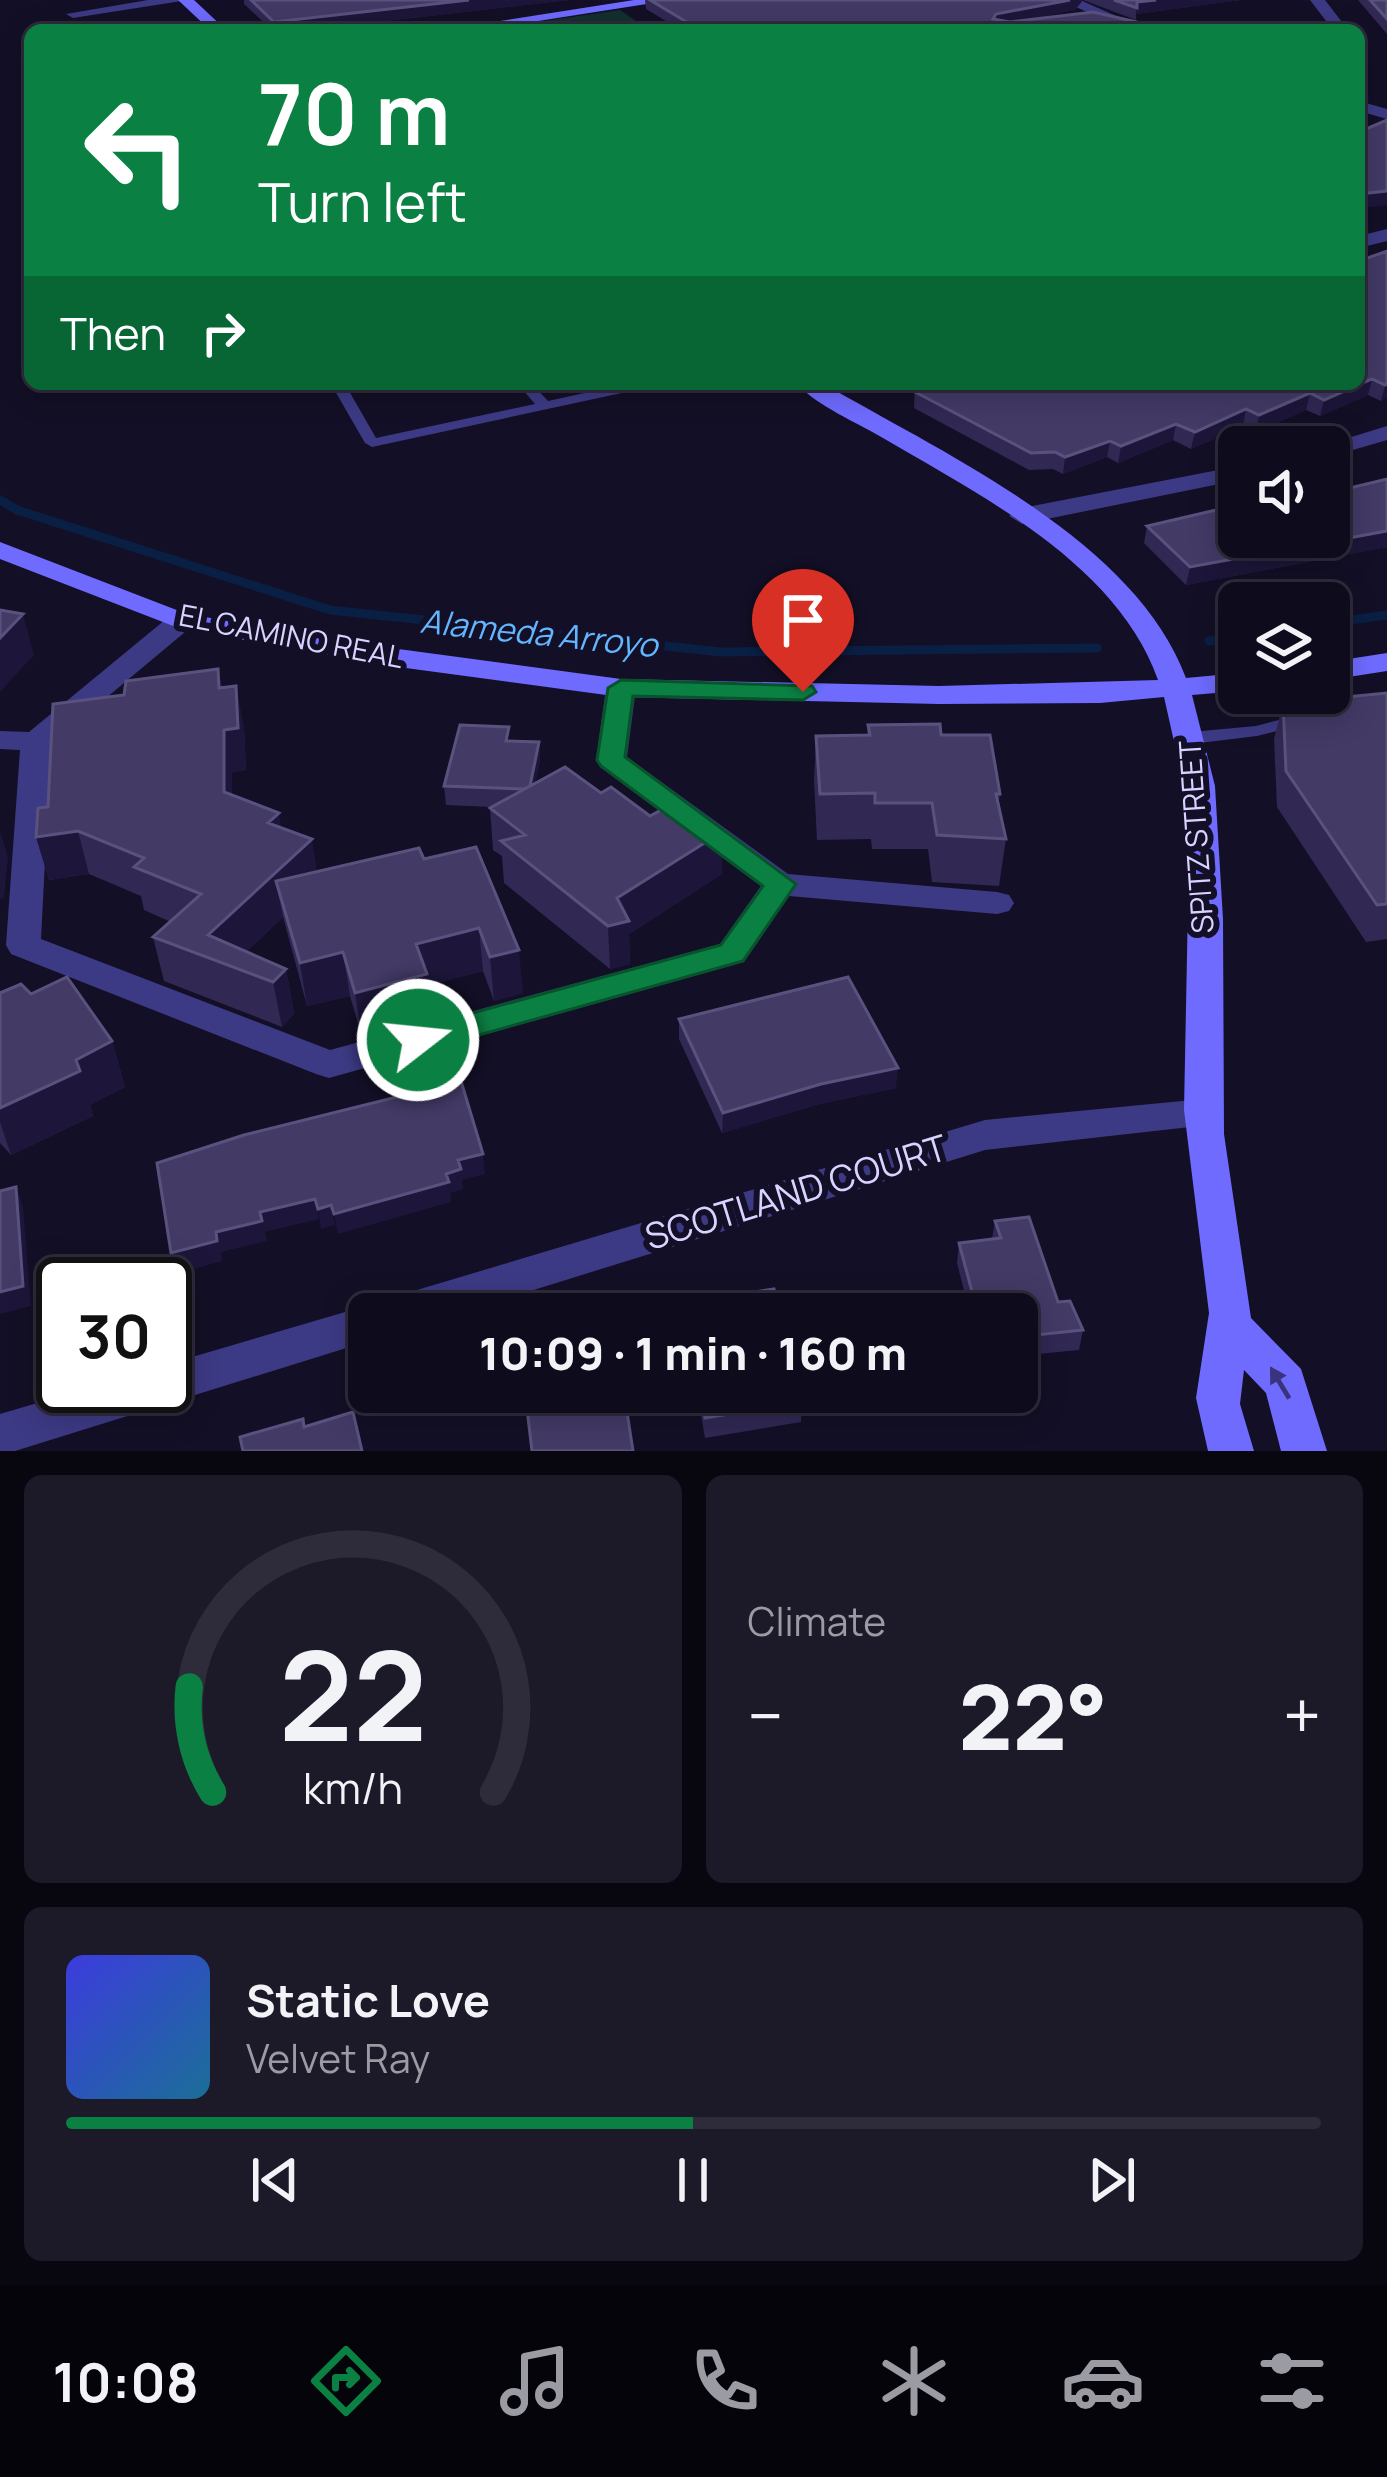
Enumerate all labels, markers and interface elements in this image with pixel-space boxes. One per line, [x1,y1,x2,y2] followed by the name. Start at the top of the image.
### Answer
[258,55,450,170] text: 70 m
[60,72,216,228] icon: left
[258,164,467,238] text: Turn left
[190,300,256,366] icon: right
[60,302,166,364] text: Then
[1218,426,1350,714] map controls
[1218,426,1350,558] button: sound
[752,569,854,692] pin
[1218,582,1350,714] button: layers
[770,587,836,653] icon: arrive
[176,594,407,677] street label: EL CAMINO REAL
[418,598,662,668] water label: Alameda Arroyo
[1168,739,1223,935] street label: SPITZ STREET
[355,977,481,1103] position arrow
[639,1122,953,1261] street label: SCOTLAND COURT
[36,1257,192,1413] speed limit sign: 30
[479,1322,907,1384] text: 10:09 · 1 min · 160 m
[1269,1367,1291,1400] one-way arrow
[748,1594,886,1648] text: Climate
[278,1608,427,1778] text: 22
[958,1654,1108,1777] text: 22°
[748,1670,783,1760] text: −
[1283,1670,1321,1760] text: +
[303,1758,403,1817] text: km/h
[246,1969,490,2031] text: Static Love
[246,2031,430,2085] text: Velvet Ray
[242,2147,308,2213] icon: previous
[660,2147,726,2213] icon: pause
[1079,2147,1145,2213] icon: next
[304,2339,388,2423] icon: directions
[493,2339,577,2423] icon: music
[683,2339,767,2423] icon: phone
[872,2339,956,2423] icon: climate
[1061,2339,1145,2423] icon: car
[1250,2339,1334,2423] icon: filters
[53,2344,199,2418] text: 10:08

